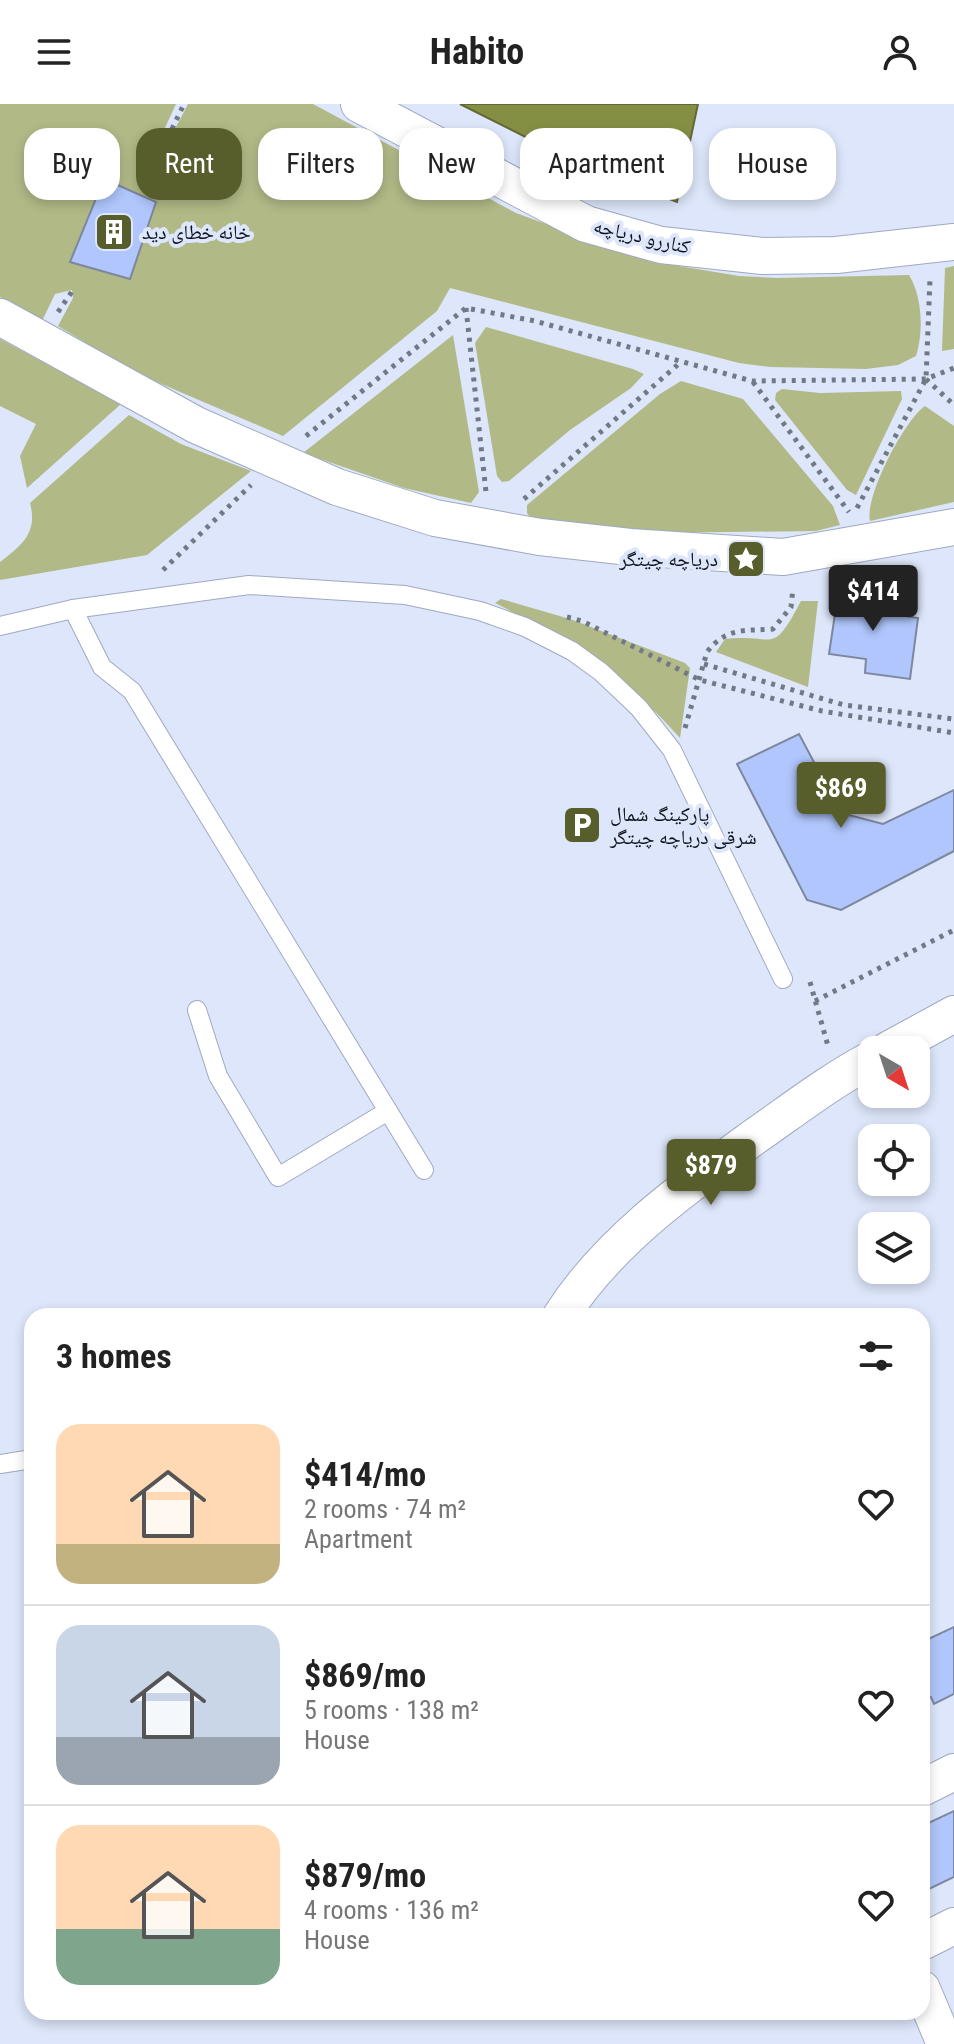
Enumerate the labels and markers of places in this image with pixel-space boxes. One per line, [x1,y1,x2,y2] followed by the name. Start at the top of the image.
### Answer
[93,211,135,253] building icon: خانه خطای دید
[142,220,251,244] place label: خانه خطای دید
[725,538,767,580] place icon: دریاچه چیتگر
[618,547,718,571] place label: دریاچه چیتگر
[826,565,920,633] pin: $414
[794,762,888,830] pin: $869
[609,802,757,849] place label: پارکینگ شمال شرقی دریاچه چیتگر
[561,804,603,846] parking icon: پارکینگ شمال شرقی دریاچه چیتگر
[664,1139,758,1207] pin: $879

